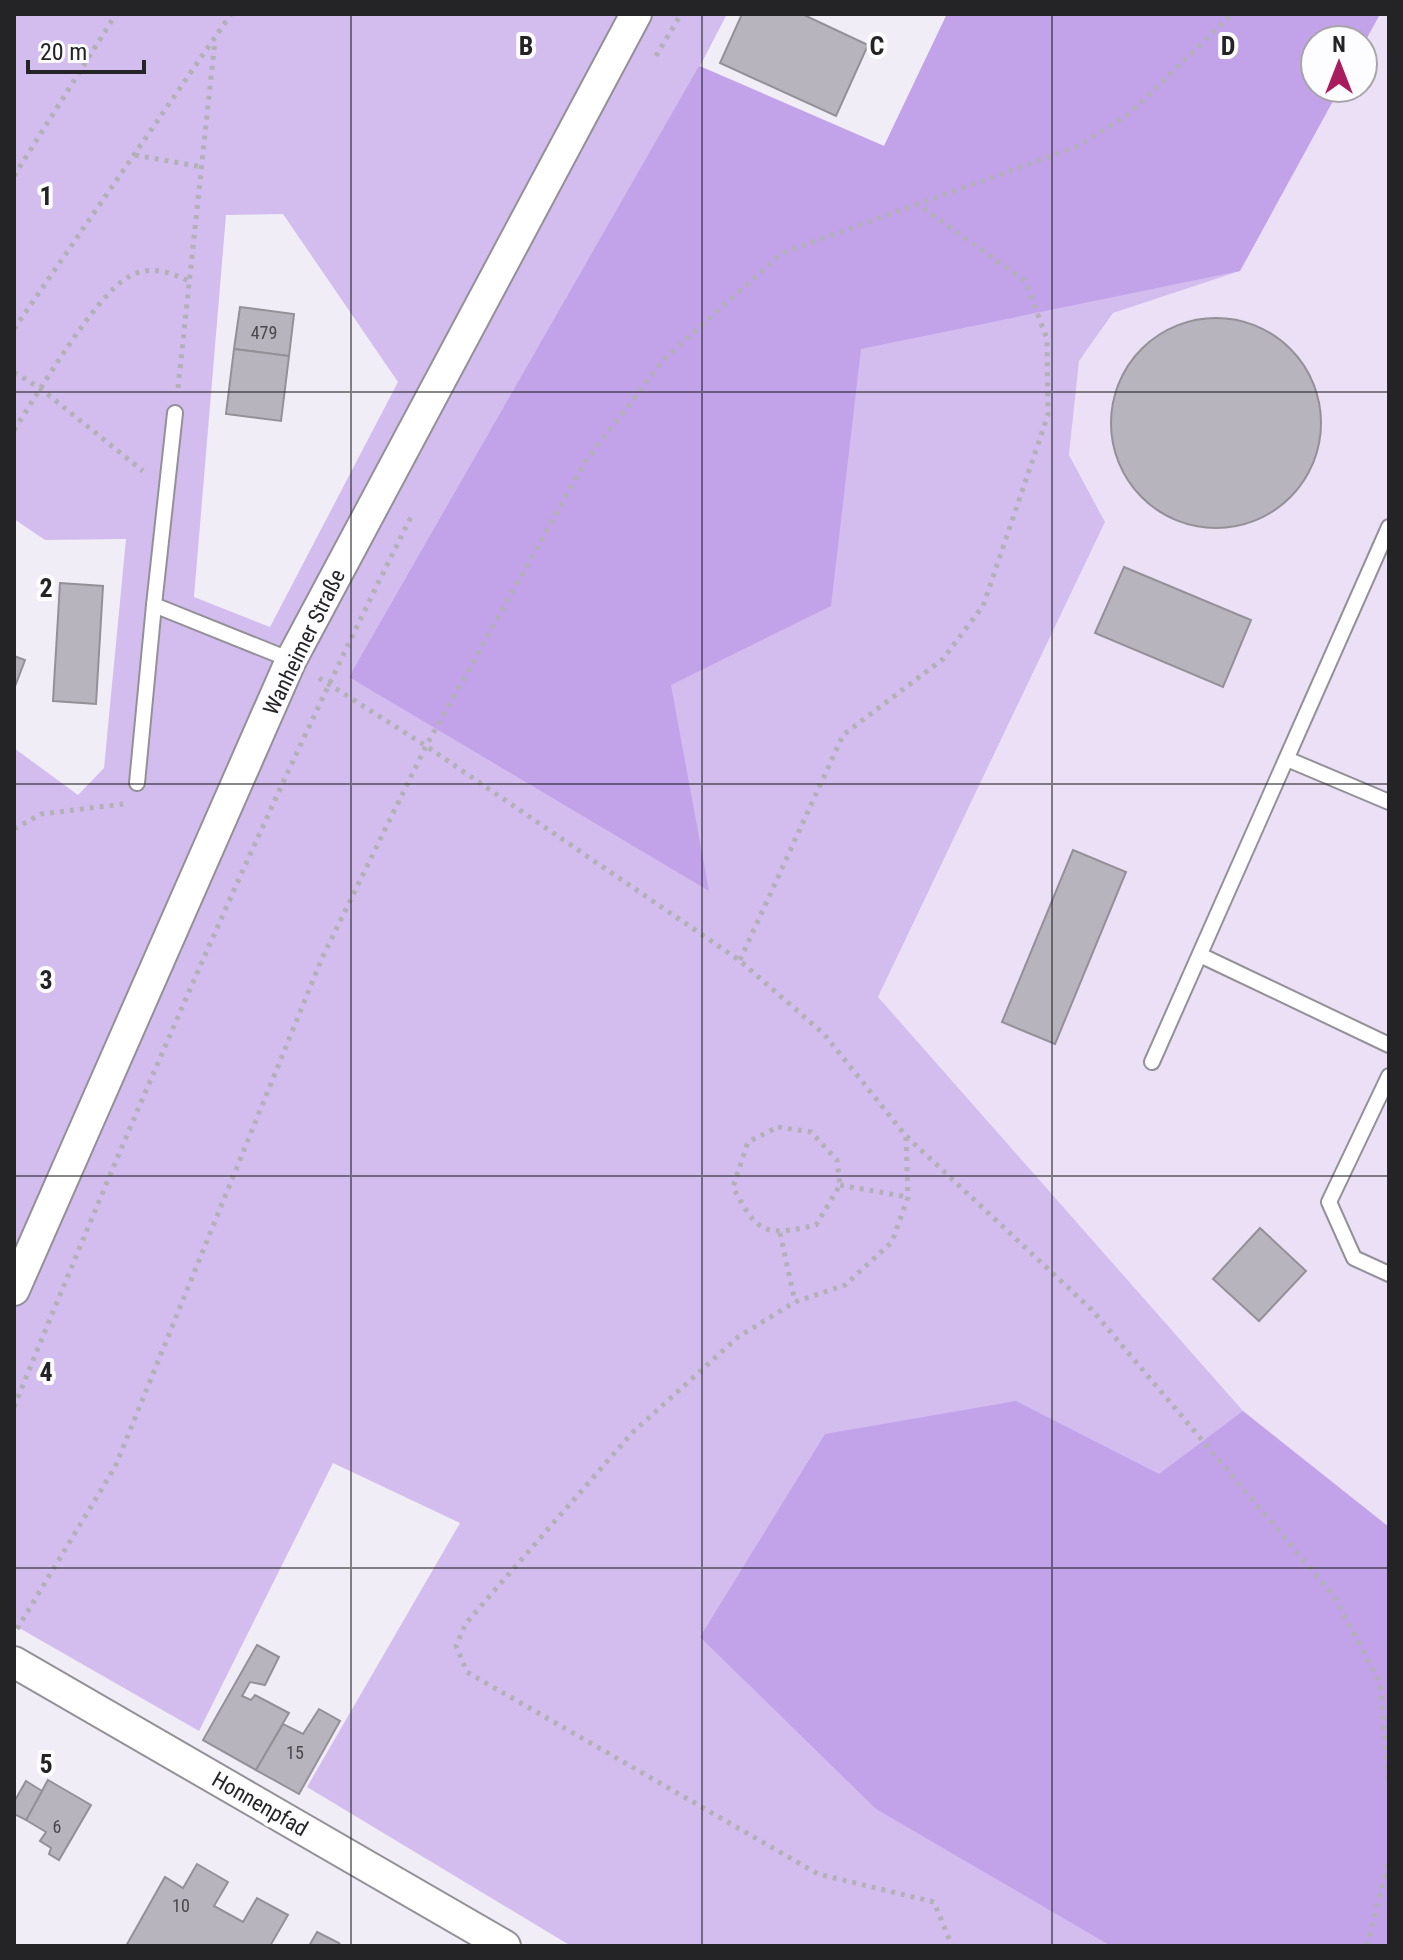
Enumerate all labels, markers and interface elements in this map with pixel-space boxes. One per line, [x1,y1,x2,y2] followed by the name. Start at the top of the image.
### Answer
[28,24,144,74] scale bar
[1299,24,1379,104] north arrow
[519,31,533,61] text: B
[870,31,885,61] text: C
[1221,31,1235,61] text: D
[1332,32,1346,57] text: N
[40,38,87,66] text: 20 m
[39,181,53,211] text: 1
[251,322,277,343] house number: 479
[258,565,350,719] street label: Wanheimer Straße
[39,573,53,603] text: 2
[39,965,53,995] text: 3
[39,1357,53,1387] text: 4
[286,1742,304,1763] house number: 15
[39,1749,53,1779] text: 5
[208,1767,312,1841] street label: Honnenpfad
[53,1816,61,1837] house number: 6
[172,1895,190,1916] house number: 10

